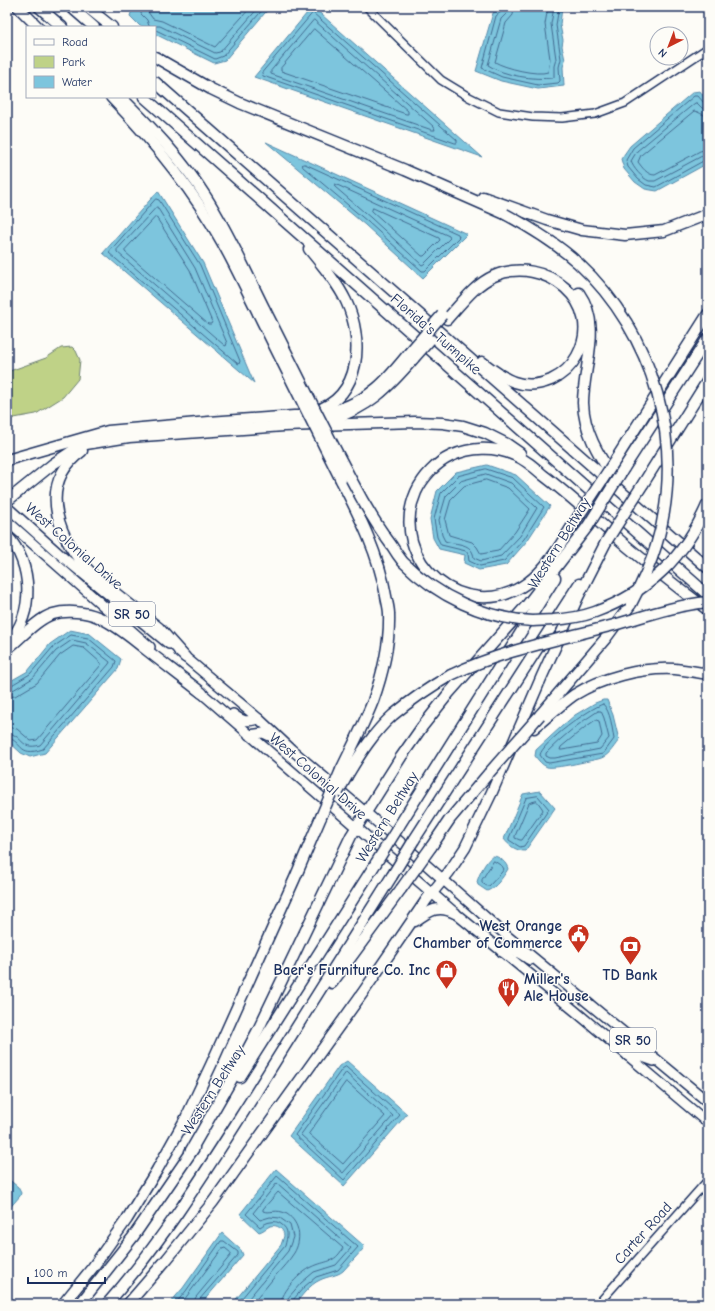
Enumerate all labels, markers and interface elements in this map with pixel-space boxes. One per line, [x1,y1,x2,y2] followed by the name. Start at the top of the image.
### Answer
[26,26,156,98] legend
[649,26,689,66] north arrow
[62,35,88,49] text: Road
[656,46,670,60] text: N
[62,55,85,69] text: Park
[62,75,92,89] text: Water
[387,290,486,379] street label: Florida's Turnpike
[524,494,594,592] street label: Western Beltway
[22,499,127,594] street label: West Colonial Drive
[109,602,155,626] road number: SR 50
[266,729,371,824] street label: West Colonial Drive
[352,768,422,866] street label: Western Beltway
[413,917,562,952] place label: West Orange Chamber of Commerce
[565,922,591,955] public building icon: West Orange Chamber of Commerce
[617,933,643,966] bank icon: TD Bank
[433,957,459,990] shop icon: Baer's Furniture Co. Inc
[274,961,430,979] place label: Baer's Furniture Co. Inc
[603,966,658,984] place label: TD Bank
[524,970,589,1005] place label: Miller's Ale House
[495,975,521,1008] restaurant icon: Miller's Ale House
[610,1028,656,1052] road number: SR 50
[177,1041,249,1138] street label: Western Beltway
[610,1198,676,1268] street label: Carter Road
[28,1259,105,1285] scale bar
[34,1266,67,1280] text: 100 m

